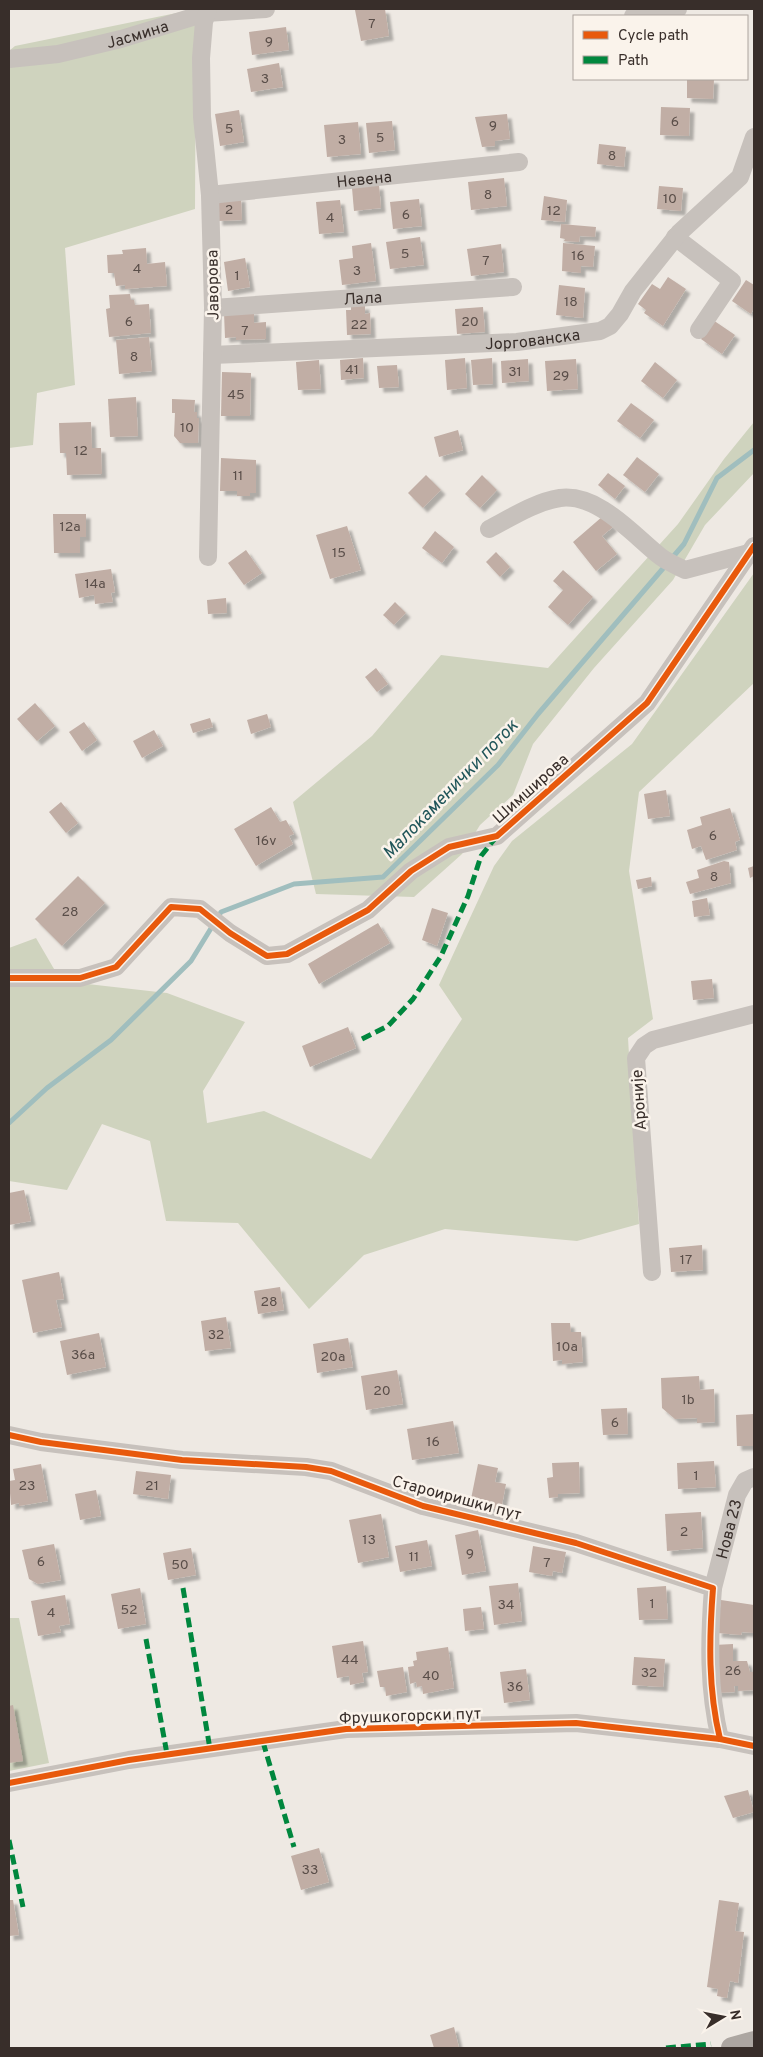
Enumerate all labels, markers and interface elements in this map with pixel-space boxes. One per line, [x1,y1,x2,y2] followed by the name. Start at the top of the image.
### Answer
[573,15,748,80] legend
[368,16,376,33] house number: 7
[105,17,171,54] street label: Јасмина
[618,27,689,46] text: Cycle path
[265,34,273,51] house number: 9
[618,52,649,71] text: Path
[261,71,269,88] house number: 3
[671,114,679,131] house number: 6
[489,118,497,135] house number: 9
[225,121,233,138] house number: 5
[376,130,384,147] house number: 5
[338,132,346,149] house number: 3
[608,148,616,165] house number: 8
[336,168,393,193] street label: Невена
[484,187,492,204] house number: 8
[663,191,677,208] house number: 10
[225,202,233,219] house number: 2
[547,203,561,220] house number: 12
[402,207,410,224] house number: 6
[326,210,334,227] house number: 4
[401,246,409,263] house number: 5
[571,248,585,265] house number: 16
[203,249,225,321] street label: Јаворова
[482,253,490,270] house number: 7
[133,261,141,278] house number: 4
[353,263,361,280] house number: 3
[234,268,240,285] house number: 1
[343,288,383,311] street label: Лала
[564,294,578,311] house number: 18
[125,314,133,331] house number: 6
[461,314,479,331] house number: 20
[350,317,368,334] house number: 22
[241,323,249,340] house number: 7
[485,326,581,355] street label: Јоргованска
[130,349,138,366] house number: 8
[345,362,359,379] house number: 41
[508,364,522,381] house number: 31
[553,368,569,385] house number: 29
[227,387,245,404] house number: 45
[180,420,194,437] house number: 10
[74,443,88,460] house number: 12
[233,468,243,485] house number: 11
[59,519,81,536] house number: 12a
[332,545,346,562] house number: 15
[85,576,106,593] house number: 14a
[378,715,525,865] water label: Малокаменички поток
[489,750,573,829] street label: Шимширова
[709,828,717,845] house number: 6
[256,833,276,850] house number: 16v
[710,869,718,886] house number: 8
[61,904,79,921] house number: 28
[628,1069,652,1131] street label: Ароније
[680,1252,692,1269] house number: 17
[260,1294,278,1311] house number: 28
[208,1327,224,1344] house number: 32
[556,1339,578,1356] house number: 10a
[71,1347,95,1364] house number: 36a
[321,1349,345,1366] house number: 20a
[373,1383,391,1400] house number: 20
[681,1392,695,1409] house number: 1b
[611,1415,619,1432] house number: 6
[426,1434,440,1451] house number: 16
[693,1468,699,1485] house number: 1
[390,1472,523,1526] street label: Староиришки пут
[19,1478,36,1495] house number: 23
[145,1478,159,1495] house number: 21
[713,1497,747,1561] street label: Нова 23
[680,1524,688,1541] house number: 2
[362,1532,376,1549] house number: 13
[466,1546,474,1563] house number: 9
[409,1549,419,1566] house number: 11
[37,1554,45,1571] house number: 6
[543,1555,551,1572] house number: 7
[171,1557,189,1574] house number: 50
[649,1596,655,1613] house number: 1
[497,1597,515,1614] house number: 34
[120,1602,138,1619] house number: 52
[47,1605,55,1622] house number: 4
[341,1652,359,1669] house number: 44
[725,1663,741,1680] house number: 26
[641,1665,657,1682] house number: 32
[422,1668,440,1685] house number: 40
[507,1679,523,1696] house number: 36
[339,1705,481,1729] street label: Фрушкогорски пут
[302,1862,318,1879] house number: 33
[698,1992,748,2042] north arrow
[725,2009,744,2021] text: N

